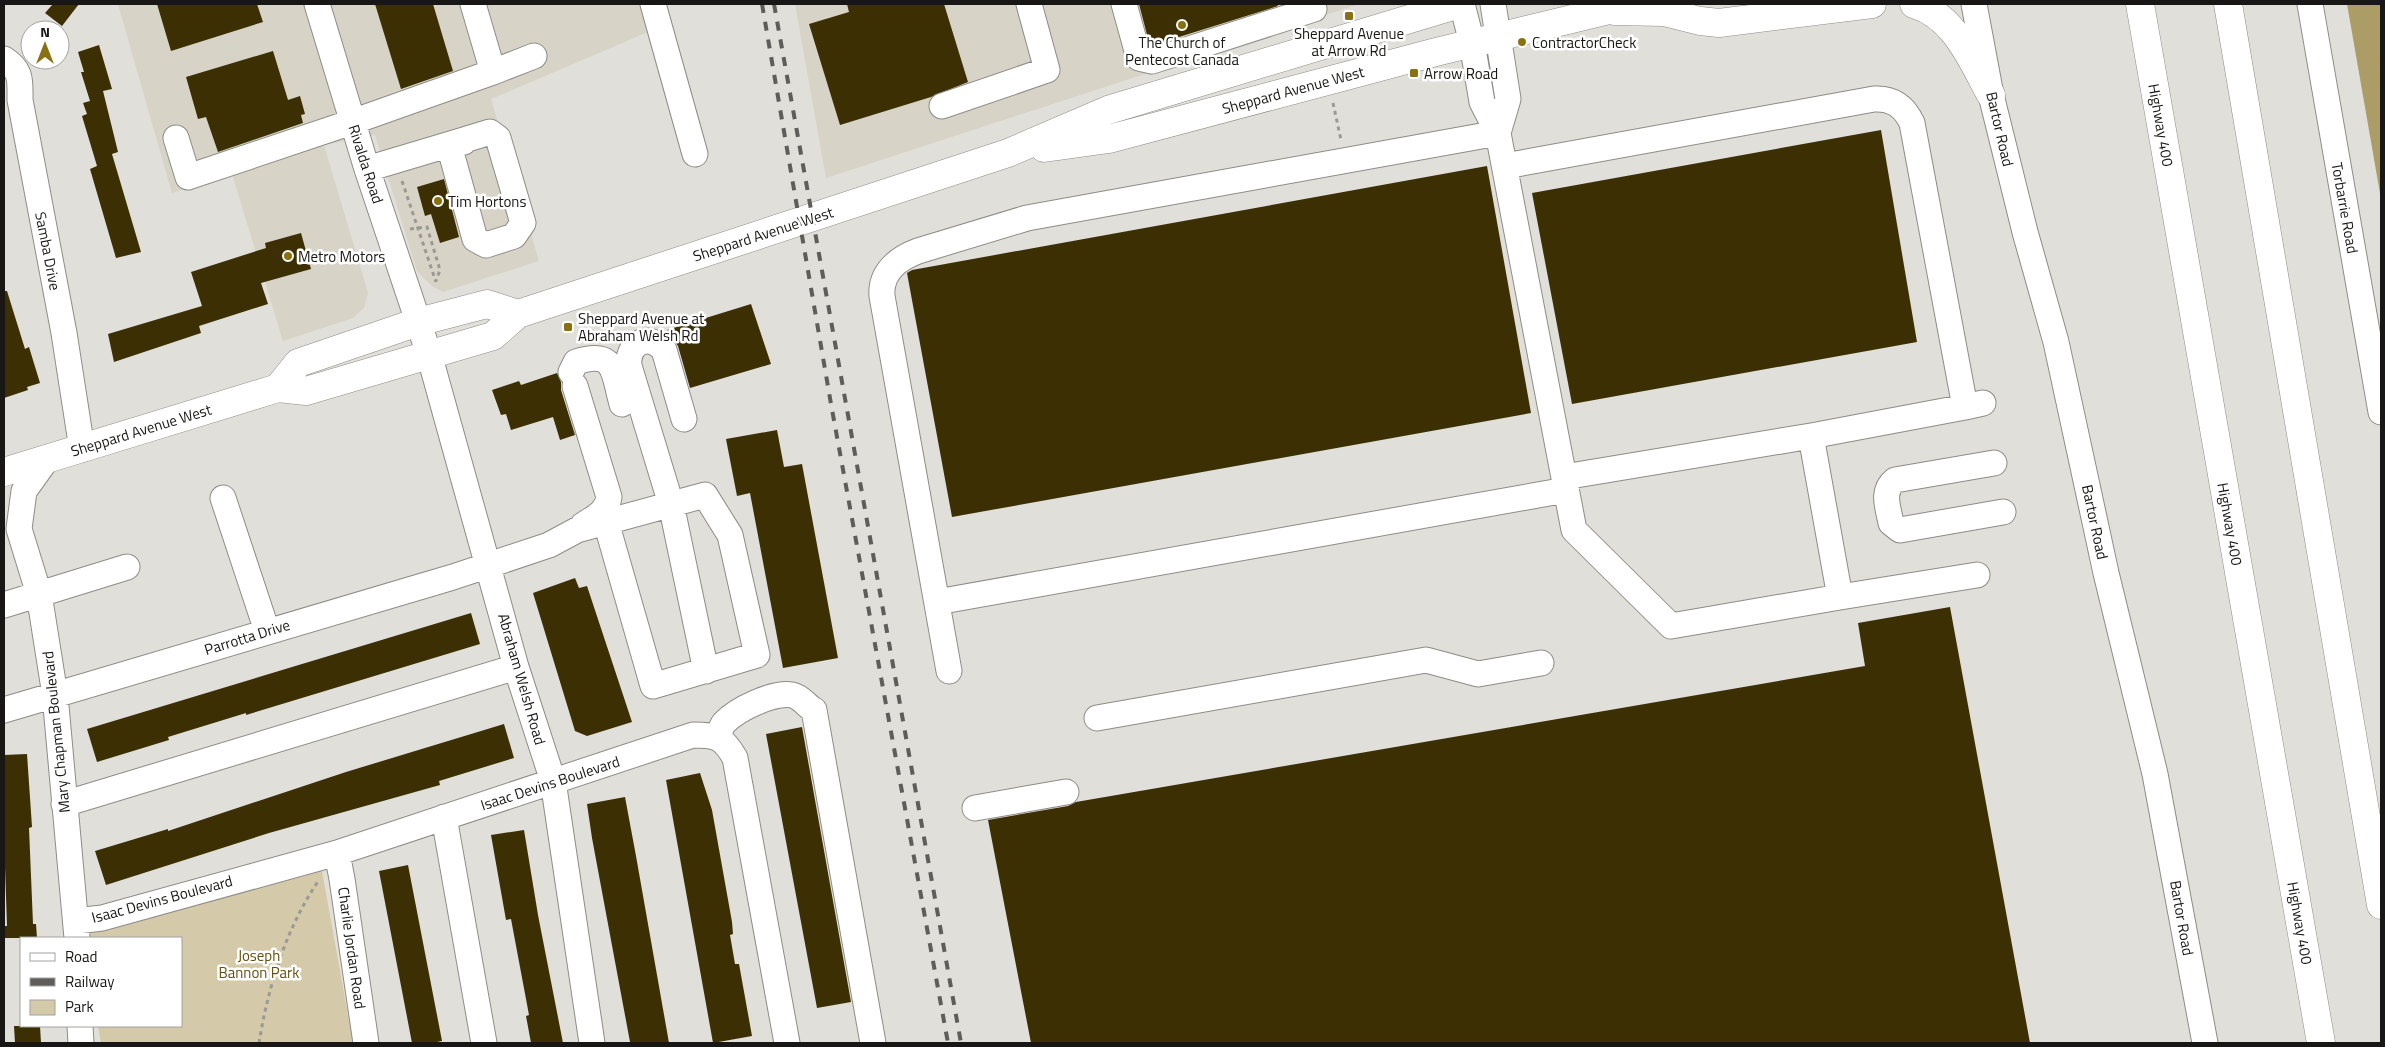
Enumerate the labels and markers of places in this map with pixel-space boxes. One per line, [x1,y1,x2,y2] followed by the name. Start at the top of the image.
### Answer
[1343,10,1355,22] marker: Sheppard Avenue at Arrow Rd
[1176,19,1188,31] marker: The Church of Pentecost Canada
[1294,22,1404,62] place label: Sheppard Avenue at Arrow Rd
[1125,31,1239,71] place label: The Church of Pentecost Canada
[1532,31,1636,54] place label: ContractorCheck
[1516,36,1528,48] marker: ContractorCheck
[1424,62,1498,85] place label: Arrow Road
[1408,67,1420,79] marker: Arrow Road
[448,190,526,213] place label: Tim Hortons
[432,195,444,207] marker: Tim Hortons
[298,245,385,268] place label: Metro Motors
[282,250,294,262] marker: Metro Motors
[578,307,705,347] place label: Sheppard Avenue at Abraham Welsh Rd
[562,321,574,333] marker: Sheppard Avenue at Abraham Welsh Rd

